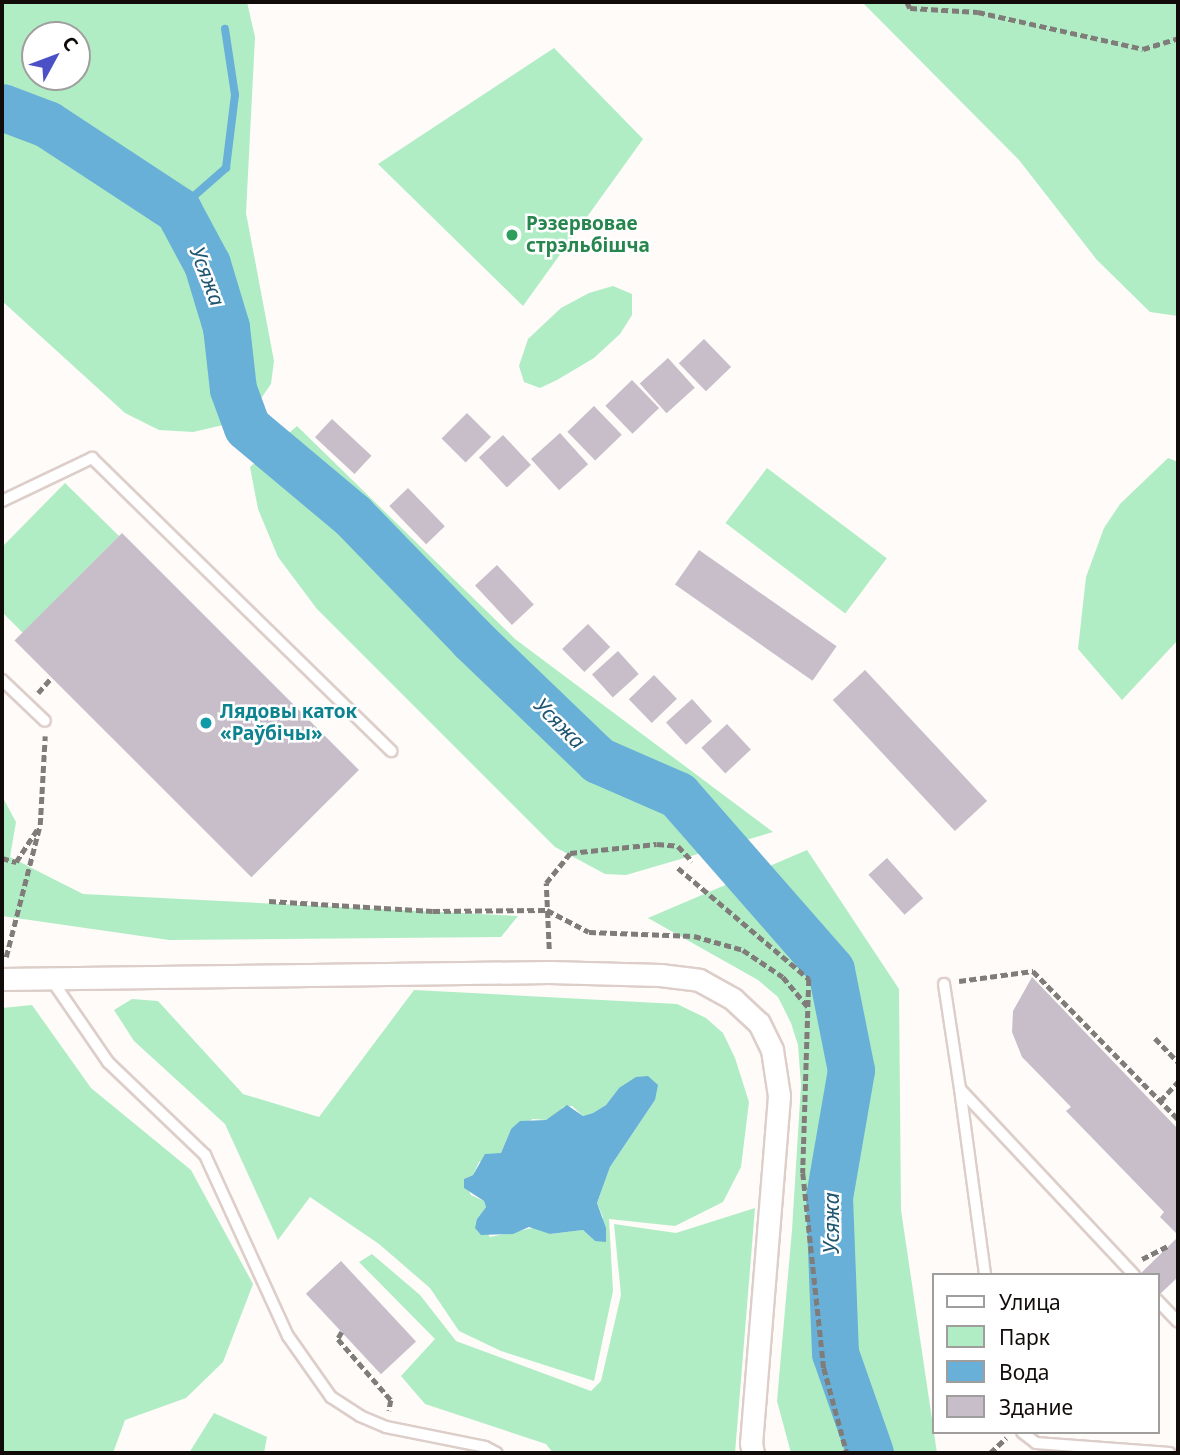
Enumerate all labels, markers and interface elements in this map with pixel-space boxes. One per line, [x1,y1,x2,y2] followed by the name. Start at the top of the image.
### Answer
[21,21,91,91] north arrow
[56,30,84,57] text: С
[526,213,650,257] place label: Рэзервовае стрэльбішча
[504,227,520,243] marker: Рэзервовае стрэльбішча
[185,243,231,309] water label: Усяжа
[529,692,591,754] water label: Усяжа
[220,701,357,745] place label: Лядовы каток «Раўбічы»
[198,715,214,731] marker: Лядовы каток «Раўбічы»
[818,1192,844,1254] water label: Усяжа
[932,1273,1159,1434] legend
[999,1288,1061,1316] text: Улица
[999,1323,1050,1351] text: Парк
[999,1358,1049,1386] text: Вода
[999,1393,1073,1421] text: Здание

